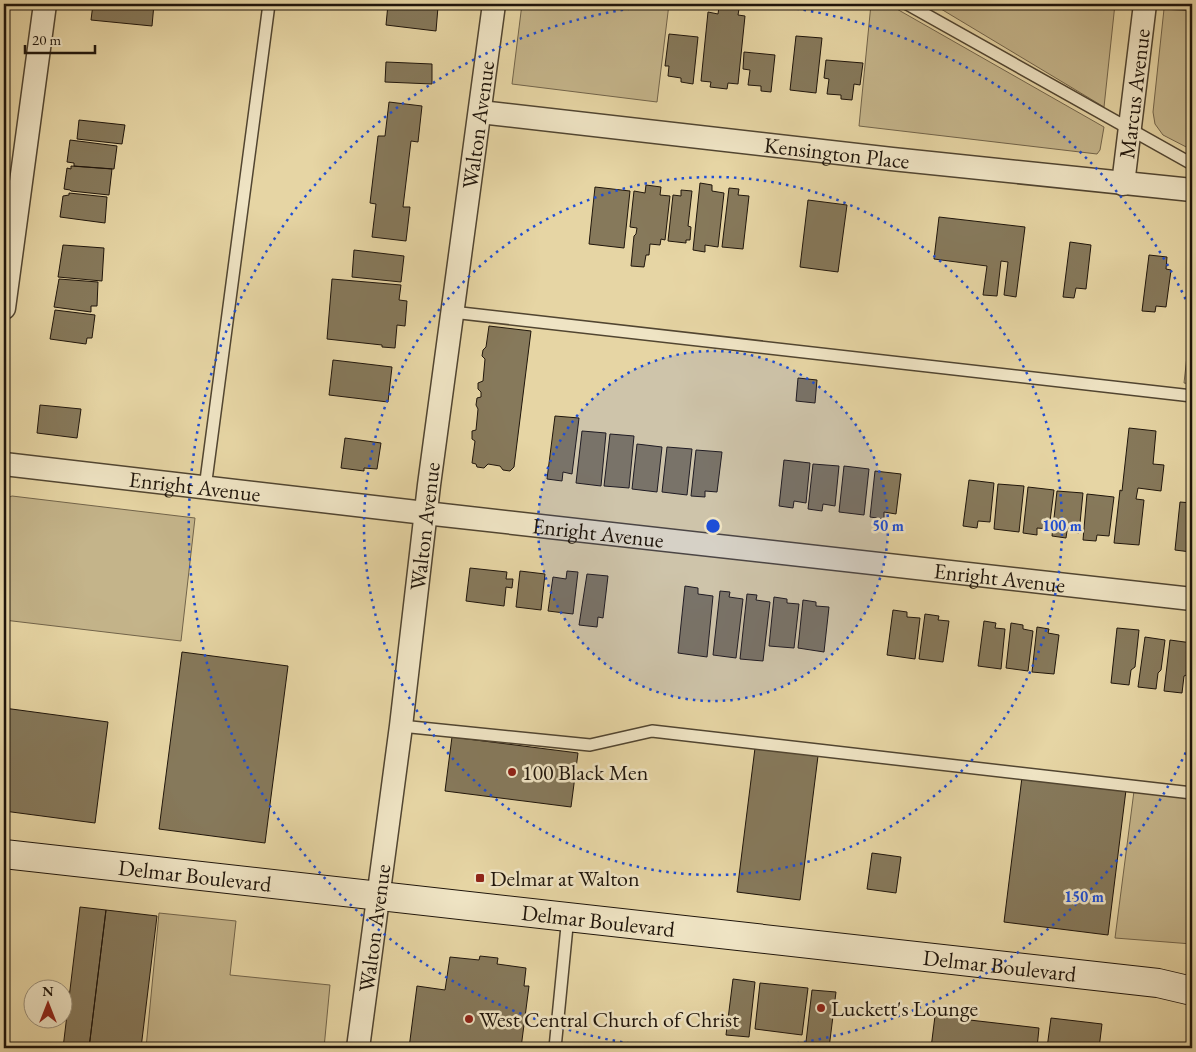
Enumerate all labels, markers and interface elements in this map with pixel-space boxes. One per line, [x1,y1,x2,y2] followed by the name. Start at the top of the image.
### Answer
[25,22,95,54] scale bar
[1112,27,1157,160] street label: Marcus Avenue
[32,30,61,49] text: 20 m
[455,59,501,191] street label: Walton Avenue
[762,131,911,176] street label: Kensington Place
[403,460,447,592] street label: Walton Avenue
[127,465,262,509] street label: Enright Avenue
[531,511,666,555] street label: Enright Avenue
[872,516,904,535] text: 50 m
[1042,516,1082,535] text: 100 m
[704,517,722,535] centre of rings
[932,556,1067,600] street label: Enright Avenue
[522,758,649,787] place label: 100 Black Men
[506,766,518,778] marker: 100 Black Men
[117,853,274,899] street label: Delmar Boulevard
[352,862,397,994] street label: Walton Avenue
[490,864,640,893] place label: Delmar at Walton
[474,872,486,884] marker: Delmar at Walton
[1064,887,1104,906] text: 150 m
[520,898,677,944] street label: Delmar Boulevard
[922,943,1079,989] street label: Delmar Boulevard
[22,980,72,1030] north arrow
[42,982,54,1000] text: N
[831,994,979,1023] place label: Luckett's Lounge
[815,1002,827,1014] marker: Luckett's Lounge
[479,1005,739,1034] place label: West Central Church of Christ
[463,1013,475,1025] marker: West Central Church of Christ

